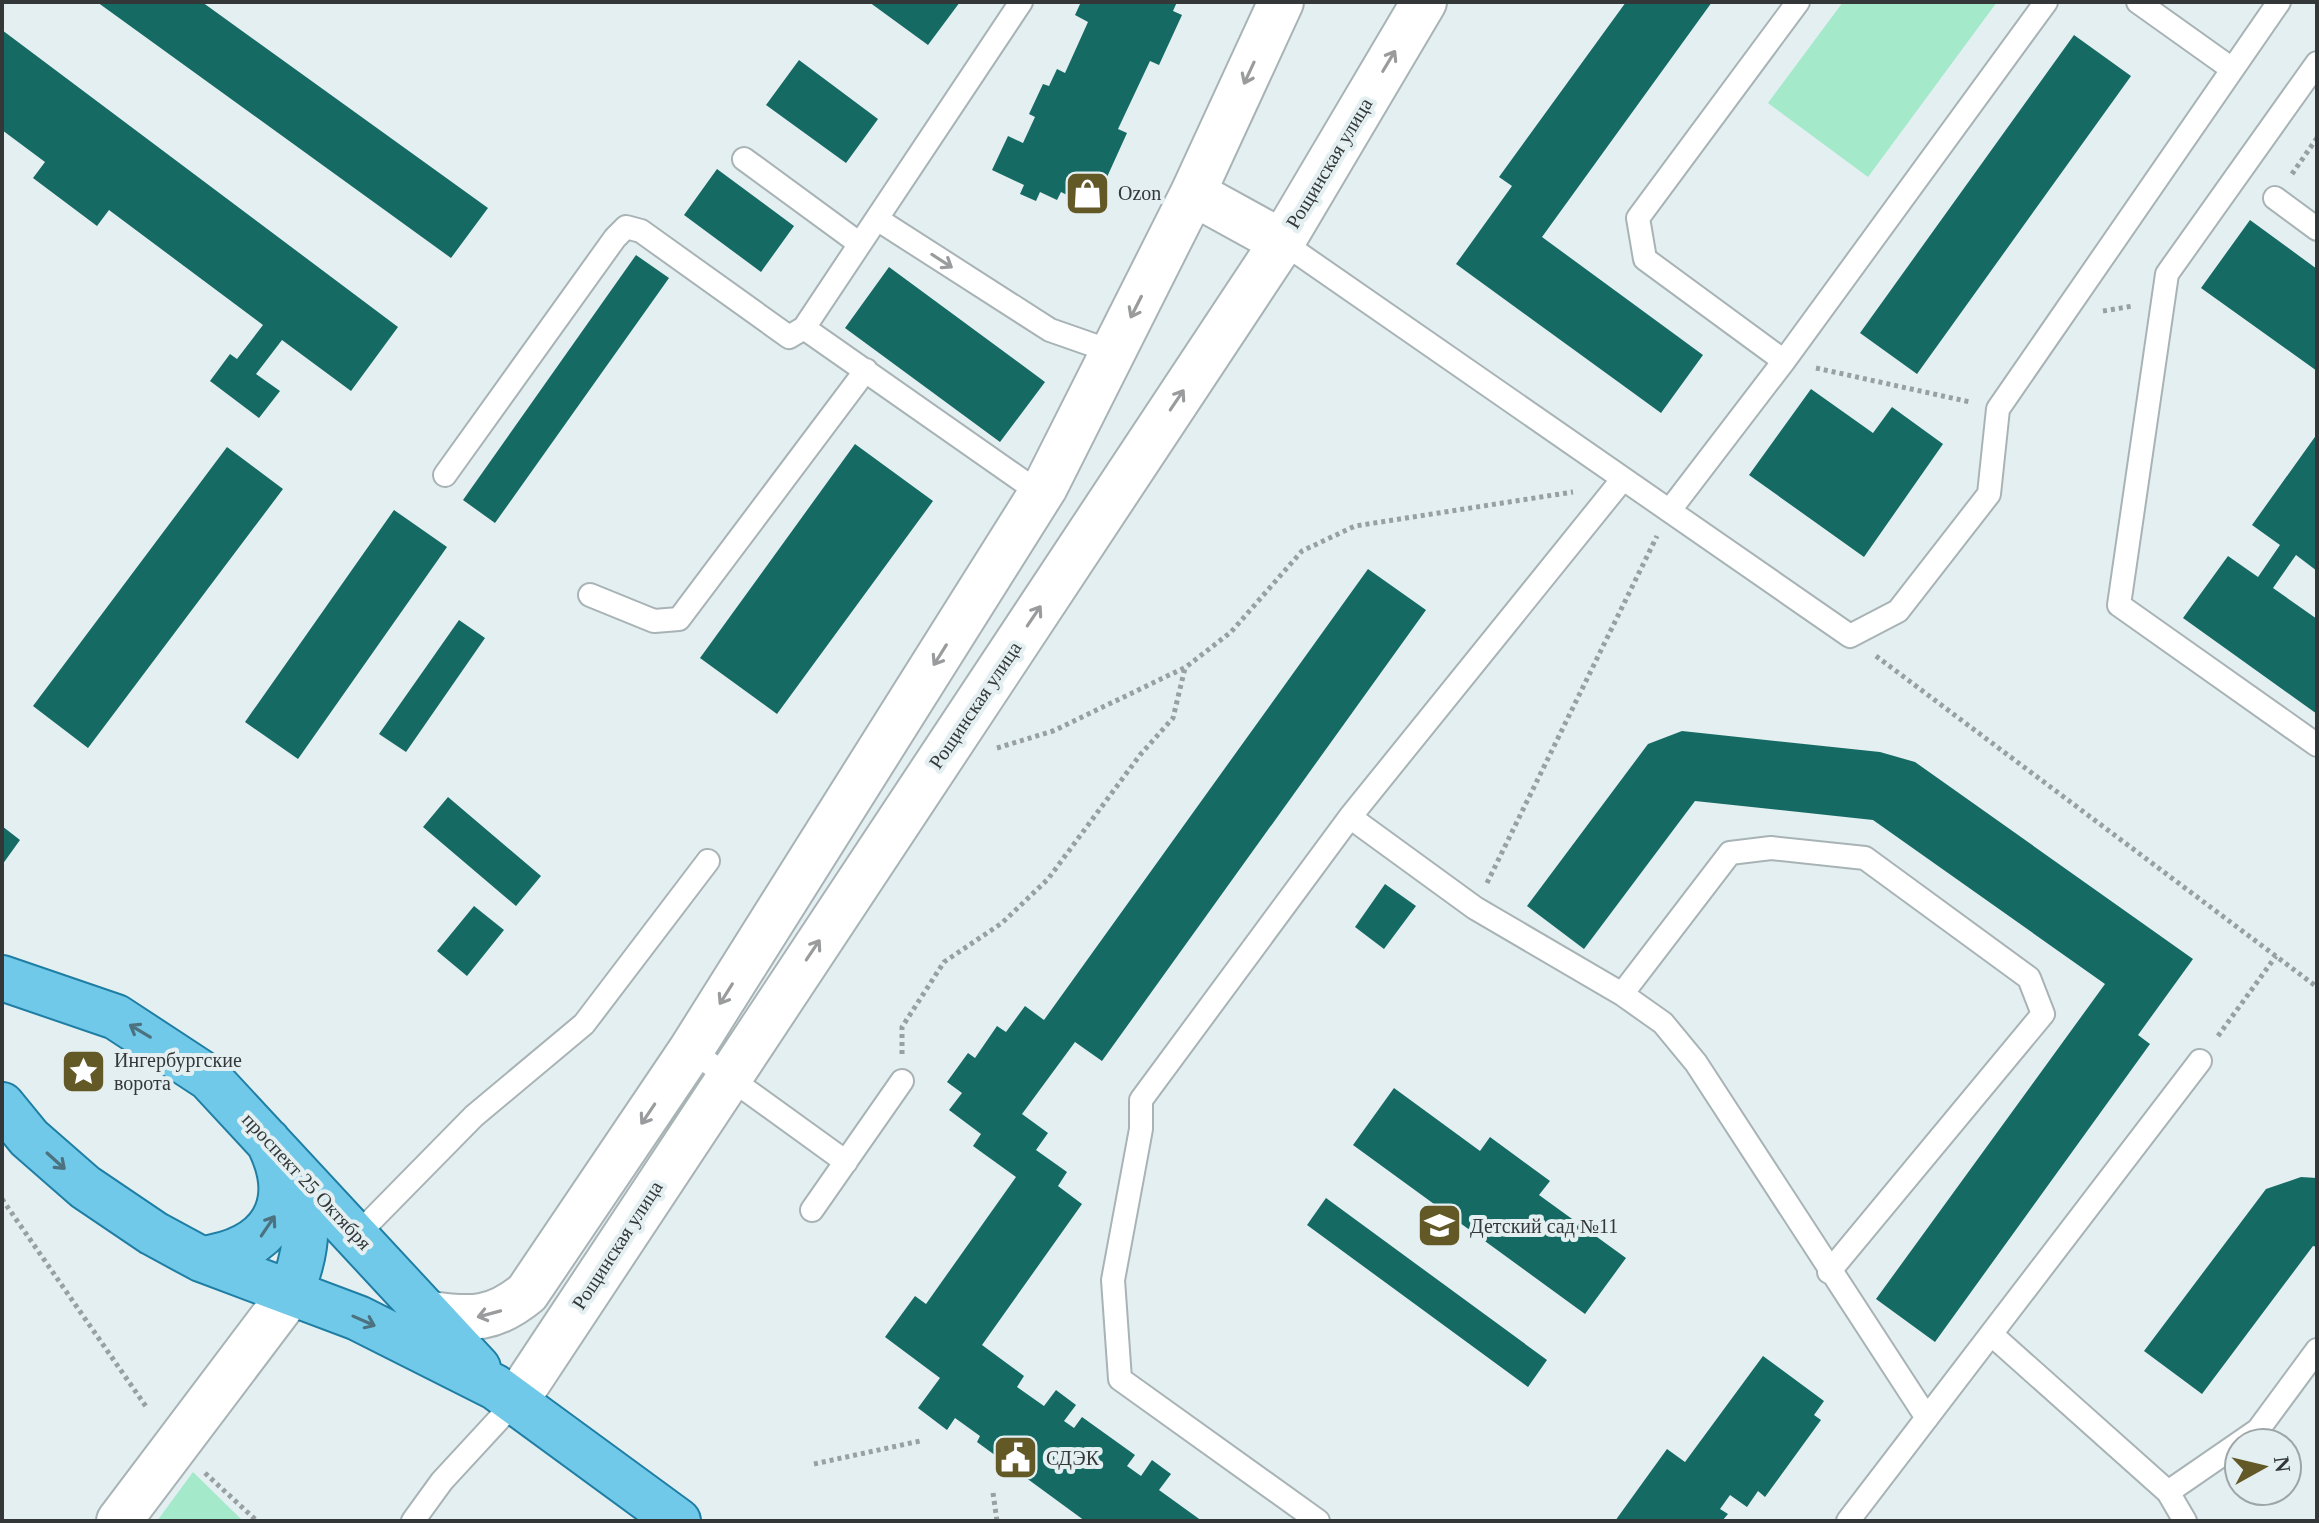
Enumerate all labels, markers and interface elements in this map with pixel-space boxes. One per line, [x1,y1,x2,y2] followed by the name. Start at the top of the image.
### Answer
[1382,50,1398,73] one-way arrow
[1240,60,1255,84] one-way arrow
[1281,94,1378,233] street label: Рощинская улица
[1063,169,1111,217] shop icon: Ozon
[1118,182,1161,204] place label: Ozon
[930,253,953,269] one-way arrow
[1127,294,1143,318] one-way arrow
[1169,389,1186,411] one-way arrow
[1026,606,1042,628] one-way arrow
[924,637,1026,773] street label: Рощинская улица
[931,643,947,666] one-way arrow
[804,939,821,961] one-way arrow
[718,982,735,1004] one-way arrow
[129,1023,152,1039] one-way arrow
[59,1047,107,1095] place icon: Ингербургские ворота
[114,1049,242,1095] place label: Ингербургские ворота
[639,1103,656,1125] one-way arrow
[237,1108,376,1255] street label: проспект 25 Октября
[45,1152,65,1170] one-way arrow
[567,1177,667,1314] street label: Рощинская улица
[1415,1202,1463,1250] school or university icon: Детский сад №11
[259,1215,276,1237] one-way arrow
[1470,1215,1618,1238] place label: Детский сад №11
[477,1308,503,1323] one-way arrow
[351,1314,375,1329] one-way arrow
[2223,1427,2303,1507] north arrow
[991,1434,1039,1482] public building icon: СДЭК
[1046,1447,1100,1470] place label: СДЭК
[2269,1455,2296,1474] text: N

